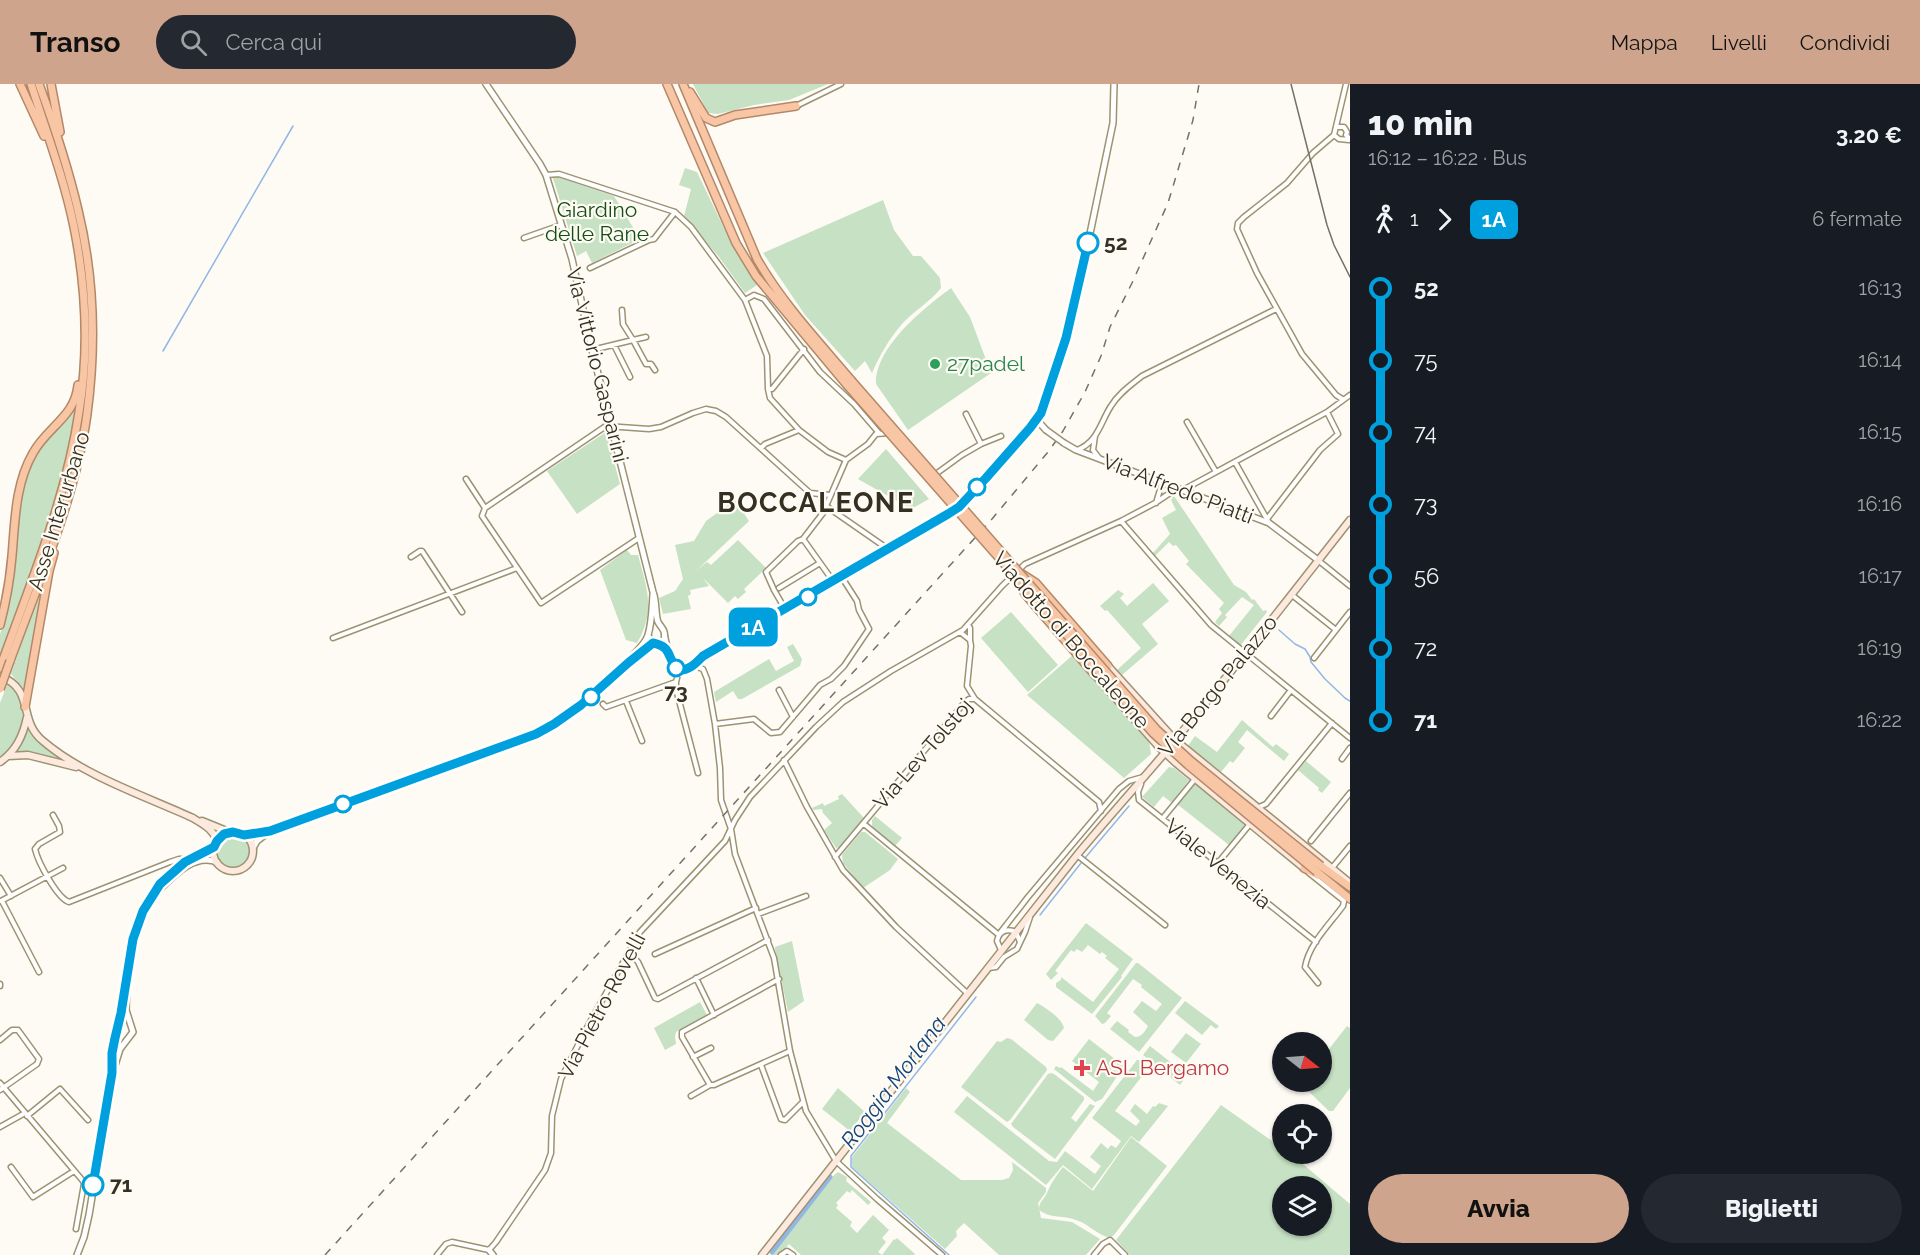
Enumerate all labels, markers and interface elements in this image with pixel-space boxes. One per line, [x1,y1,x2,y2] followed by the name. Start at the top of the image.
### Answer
[156,15,576,69] search box
[30,26,120,59] text: Transo
[177,26,210,59] icon: search
[225,29,322,55] text: Cerca qui
[1611,30,1678,55] text: Mappa
[1711,30,1767,55] text: Livelli
[1800,30,1890,55] text: Condividi
[1368,104,1473,143] text: 10 min
[1836,122,1902,148] text: 3.20 €
[1368,146,1527,170] text: 16:12 – 16:22 · Bus
[545,197,649,246] park label: Giardino delle Rane
[1368,203,1401,236] icon: walk
[1428,203,1461,236] icon: forward
[1410,207,1419,231] text: 1
[1482,207,1506,232] text: 1A
[1812,207,1902,231] text: 6 fermate
[1104,230,1127,255] place label: 52
[1077,232,1099,254] marker: 52
[561,265,634,465] street label: Via Vittorio Gasparini
[1414,275,1439,301] text: 52
[1858,276,1902,300] text: 16:13
[1414,347,1437,373] text: 75
[1858,348,1902,372] text: 16:14
[947,351,1025,376] place label: 27padel
[928,357,942,371] marker: 27padel
[1414,419,1437,445] text: 74
[1858,420,1902,444] text: 16:15
[22,428,95,593] street label: Asse Interurbano
[1099,448,1257,529] street label: Via Alfredo Piatti
[968,478,986,496] unlabelled marker
[717,487,915,518] district label: BOCCALEONE
[1414,491,1438,517] text: 73
[1857,492,1902,516] text: 16:16
[988,546,1155,733] street label: Viadotto di Boccaleone
[1414,563,1439,589] text: 56
[1858,564,1902,588] text: 16:17
[799,588,817,606] unlabelled marker
[726,608,780,646] line badge: 1A
[1153,610,1282,761] street label: Via Borgo Palazzo
[741,615,765,640] text: 1A
[1414,635,1437,661] text: 72
[1857,636,1902,660] text: 16:19
[667,659,685,677] marker: 73
[664,679,688,704] place label: 73
[582,688,600,706] unlabelled marker
[868,693,977,814] street label: Via Lev Tolstoj
[1414,707,1437,733] text: 71
[1857,708,1902,732] text: 16:22
[334,795,352,813] unlabelled marker
[1160,813,1276,914] street label: Viale Venezia
[552,928,651,1083] street label: Via Pietro Rovelli
[835,1011,951,1153] water label: Roggia Morlana
[1272,1032,1332,1092] north arrow
[1272,1032,1332,1236] map controls
[1096,1055,1229,1080] place label: ASL Bergamo
[1073,1059,1091,1077] marker: ASL Bergamo
[1272,1104,1332,1164] button: locate
[110,1172,132,1197] place label: 71
[82,1174,104,1196] marker: 71
[1368,1174,1629,1243] button: Avvia
[1641,1174,1902,1243] button: Biglietti
[1272,1176,1332,1236] button: layers

